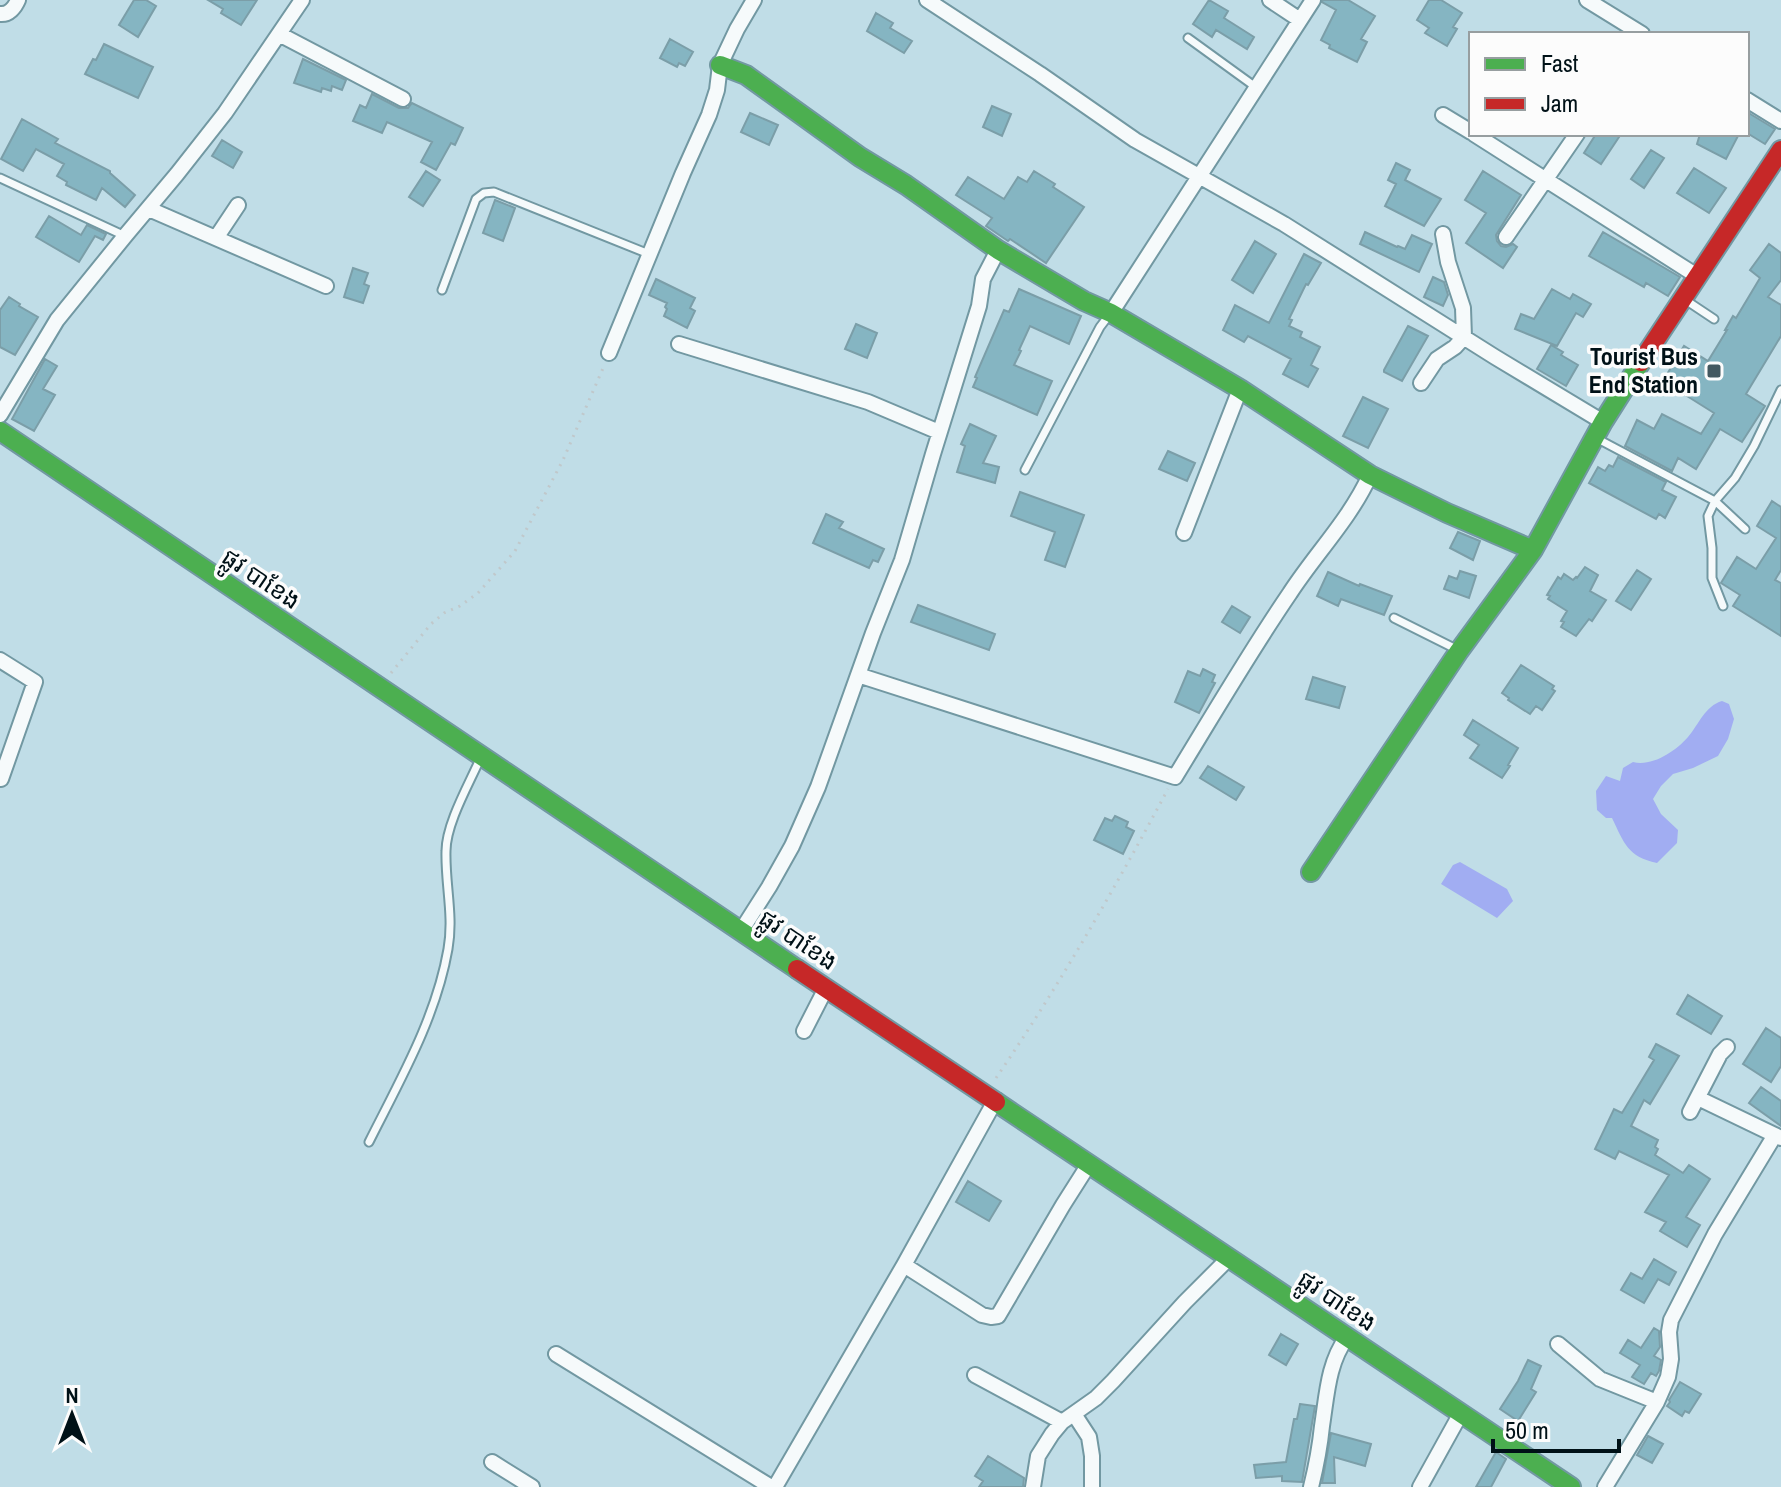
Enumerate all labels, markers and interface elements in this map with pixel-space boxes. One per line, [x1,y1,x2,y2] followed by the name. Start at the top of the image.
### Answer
[1469,32,1749,136] legend
[1541,47,1579,79] text: Fast
[1541,87,1578,119] text: Jam
[1589,340,1698,400] place label: Tourist Bus End Station
[1705,362,1723,380] marker: Tourist Bus End Station
[212,540,307,622] street label: ផ្លូវ បាខែង
[749,901,844,983] street label: ផ្លូវ បាខែង
[1288,1262,1383,1344] street label: ផ្លូវ បាខែង
[32,1375,112,1455] north arrow
[65,1380,79,1410] text: N
[1493,1403,1619,1453] scale bar
[1505,1414,1549,1446] text: 50 m

